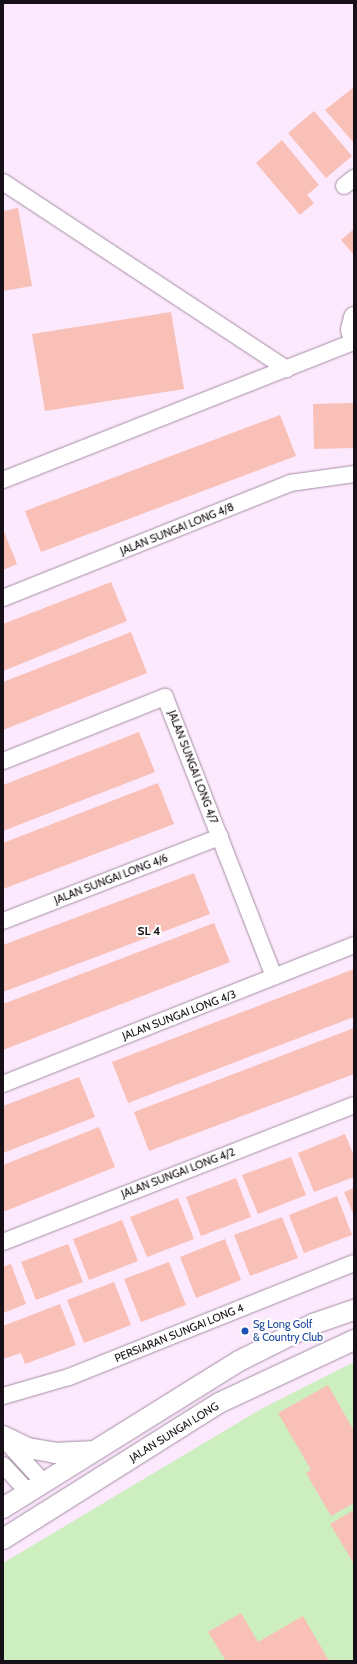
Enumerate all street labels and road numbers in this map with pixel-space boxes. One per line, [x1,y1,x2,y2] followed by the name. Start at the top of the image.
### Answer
[118,500,236,558] street label: JALAN SUNGAI LONG 4/8
[165,708,221,826] street label: JALAN SUNGAI LONG 4/7
[52,851,170,907] street label: JALAN SUNGAI LONG 4/6
[120,987,238,1043] street label: JALAN SUNGAI LONG 4/3
[119,1145,237,1201] street label: JALAN SUNGAI LONG 4/2
[113,1301,245,1365] street label: PERSIARAN SUNGAI LONG 4
[127,1399,221,1465] street label: JALAN SUNGAI LONG

